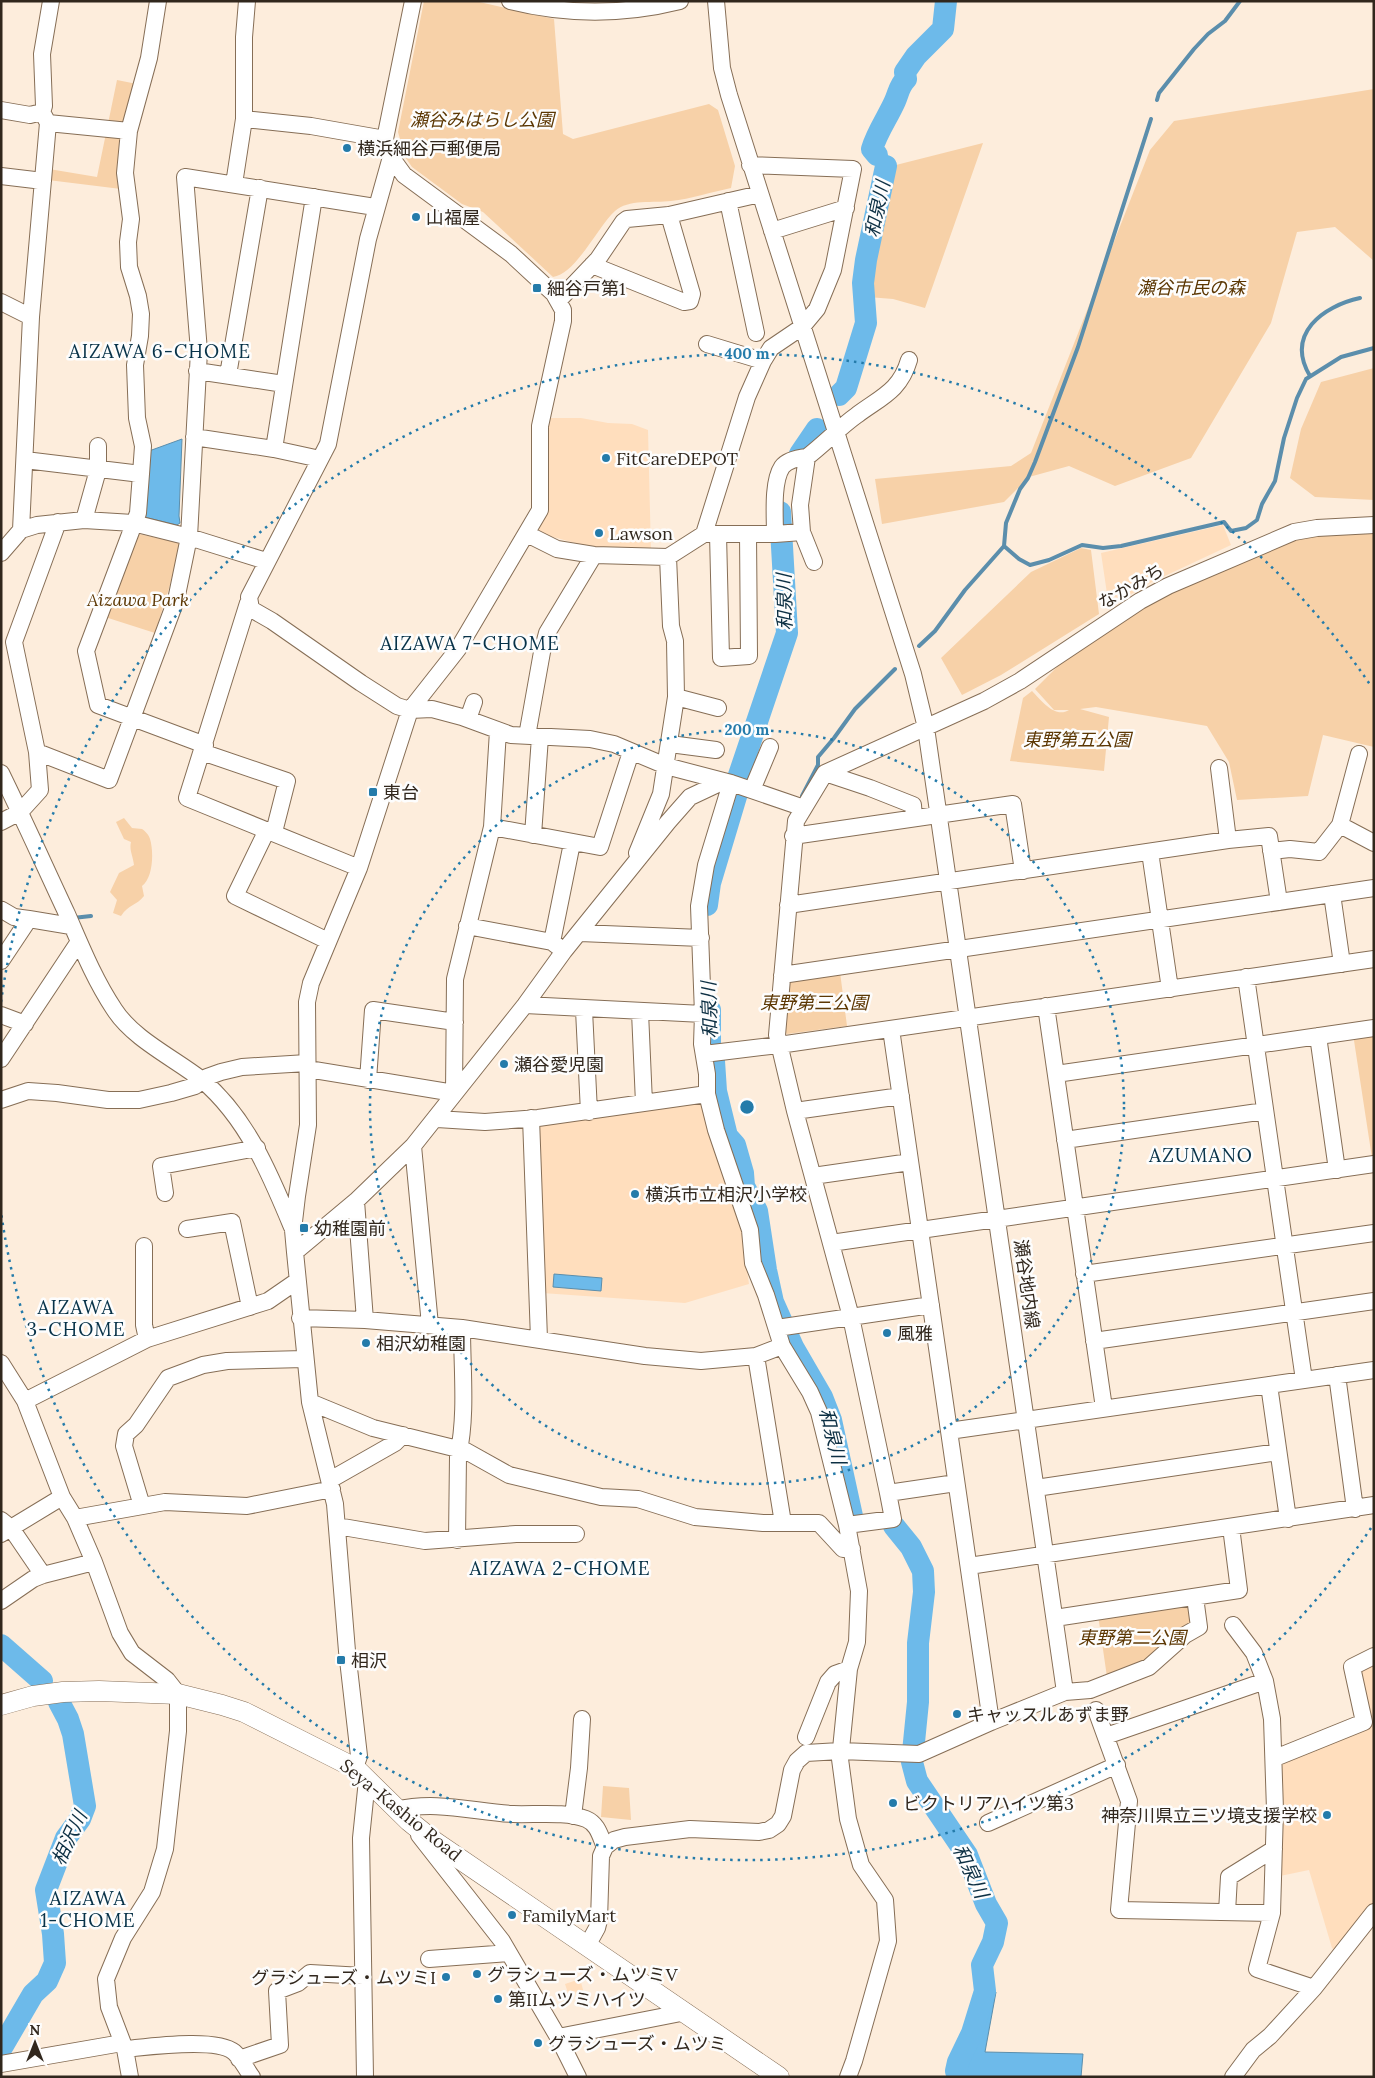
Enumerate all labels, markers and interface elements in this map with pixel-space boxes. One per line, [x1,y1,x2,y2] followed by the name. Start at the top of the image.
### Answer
[410,108,557,131] park label: 瀬谷みはらし公園
[357,137,501,160] place label: 横浜細谷戸郵便局
[341,142,353,154] marker: 横浜細谷戸郵便局
[859,177,895,239] water label: 和泉川
[426,206,480,229] place label: 山福屋
[410,211,422,223] marker: 山福屋
[1137,276,1247,299] park label: 瀬谷市民の森
[547,277,626,300] place label: 細谷戸第1
[531,282,543,294] marker: 細谷戸第1
[68,339,251,363] district label: AIZAWA 6-CHOME
[724,344,770,363] text: 400 m
[616,447,739,470] place label: FitCareDEPOT
[600,452,612,464] marker: FitCareDEPOT
[609,522,673,545] place label: Lawson
[593,527,605,539] marker: Lawson
[1094,558,1168,614] street label: なかみち
[771,571,796,631] water label: 和泉川
[86,588,189,611] park label: Aizawa Park
[379,631,560,655] district label: AIZAWA 7-CHOME
[725,720,770,739] text: 200 m
[1023,728,1134,751] park label: 東野第五公園
[383,781,419,804] place label: 東台
[367,786,379,798] marker: 東台
[696,979,722,1039] water label: 和泉川
[760,991,871,1014] park label: 東野第三公園
[514,1053,604,1076] place label: 瀬谷愛児園
[498,1058,510,1070] marker: 瀬谷愛児園
[738,1098,756,1116] centre of rings
[1148,1143,1253,1167] district label: AZUMANO
[645,1183,807,1206] place label: 横浜市立相沢小学校
[629,1188,641,1200] marker: 横浜市立相沢小学校
[314,1217,386,1240] place label: 幼稚園前
[298,1222,310,1234] marker: 幼稚園前
[1009,1238,1045,1330] street label: 瀬谷地内線
[26,1295,126,1341] district label: AIZAWA 3-CHOME
[897,1322,933,1345] place label: 風雅
[881,1327,893,1339] marker: 風雅
[376,1332,466,1355] place label: 相沢幼稚園
[360,1337,372,1349] marker: 相沢幼稚園
[814,1405,852,1468] water label: 和泉川
[468,1556,651,1580] district label: AIZAWA 2-CHOME
[1078,1626,1189,1649] park label: 東野第二公園
[351,1649,387,1672] place label: 相沢
[335,1654,347,1666] marker: 相沢
[967,1703,1129,1726] place label: キャッスルあずま野
[951,1708,963,1720] marker: キャッスルあずま野
[335,1754,467,1866] street label: Seya-Kashio Road
[903,1792,1074,1815] place label: ビクトリアハイツ第3
[887,1797,899,1809] marker: ビクトリアハイツ第3
[1101,1804,1317,1827] place label: 神奈川県立三ツ境支援学校
[46,1805,93,1869] water label: 相沢川
[1321,1809,1333,1821] marker: 神奈川県立三ツ境支援学校
[948,1840,995,1904] water label: 和泉川
[40,1886,136,1932] district label: AIZAWA 1-CHOME
[522,1904,616,1927] place label: FamilyMart
[506,1909,518,1921] marker: FamilyMart
[487,1963,679,1986] place label: グラシューズ・ムツミV
[251,1966,436,1989] place label: グラシューズ・ムツミI
[471,1968,483,1980] marker: グラシューズ・ムツミV
[440,1971,452,1983] marker: グラシューズ・ムツミI
[508,1988,646,2011] place label: 第IIムツミハイツ
[492,1993,504,2005] marker: 第IIムツミハイツ
[10,2018,60,2068] north arrow
[30,2021,41,2039] text: N
[548,2032,727,2055] place label: グラシューズ・ムツミ
[532,2037,544,2049] marker: グラシューズ・ムツミ

